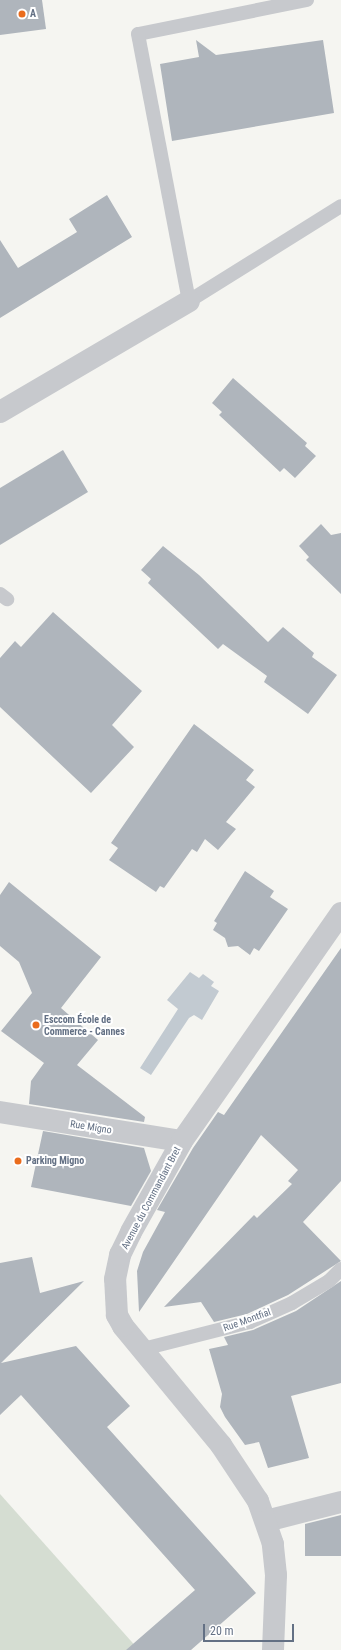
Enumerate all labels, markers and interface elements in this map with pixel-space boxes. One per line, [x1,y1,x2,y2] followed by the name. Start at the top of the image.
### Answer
[30,8,36,20] place label: A
[17,9,27,19] marker: A
[44,1013,125,1036] place label: Esccom École de Commerce - Cannes
[31,1020,41,1030] marker: Esccom École de Commerce - Cannes
[69,1118,113,1136] street label: Rue Migno
[119,1145,183,1251] street label: Avenue du Commandant Bret
[26,1155,84,1167] place label: Parking Migno
[13,1156,23,1166] marker: Parking Migno
[222,1306,272,1334] street label: Rue Montfial
[205,1616,296,1642] scale bar
[210,1624,234,1638] text: 20 m

